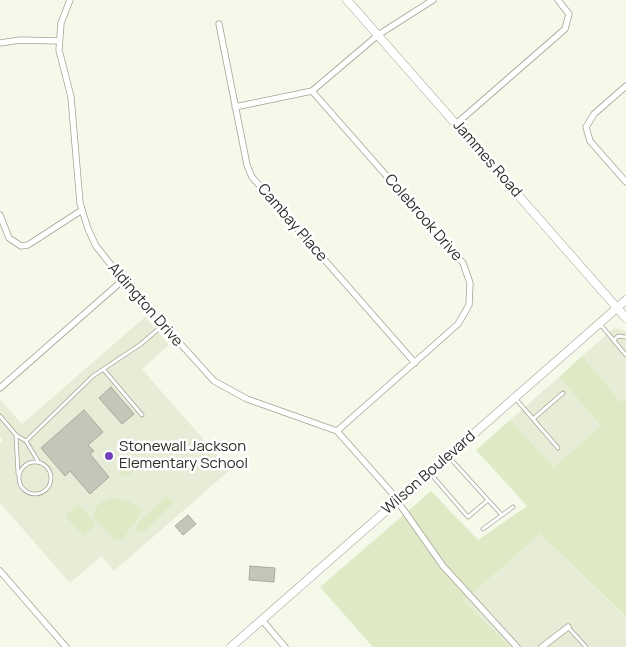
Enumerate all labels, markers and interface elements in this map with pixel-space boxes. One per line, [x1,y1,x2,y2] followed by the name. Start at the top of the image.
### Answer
[449,117,525,201] street label: Jammes Road
[380,171,466,265] street label: Colebrook Drive
[253,180,331,266] street label: Cambay Place
[104,260,186,350] street label: Aldington Drive
[379,428,479,518] street label: Wilson Boulevard
[119,438,248,473] place label: Stonewall Jackson Elementary School
[103,450,115,462] marker: Stonewall Jackson Elementary School

